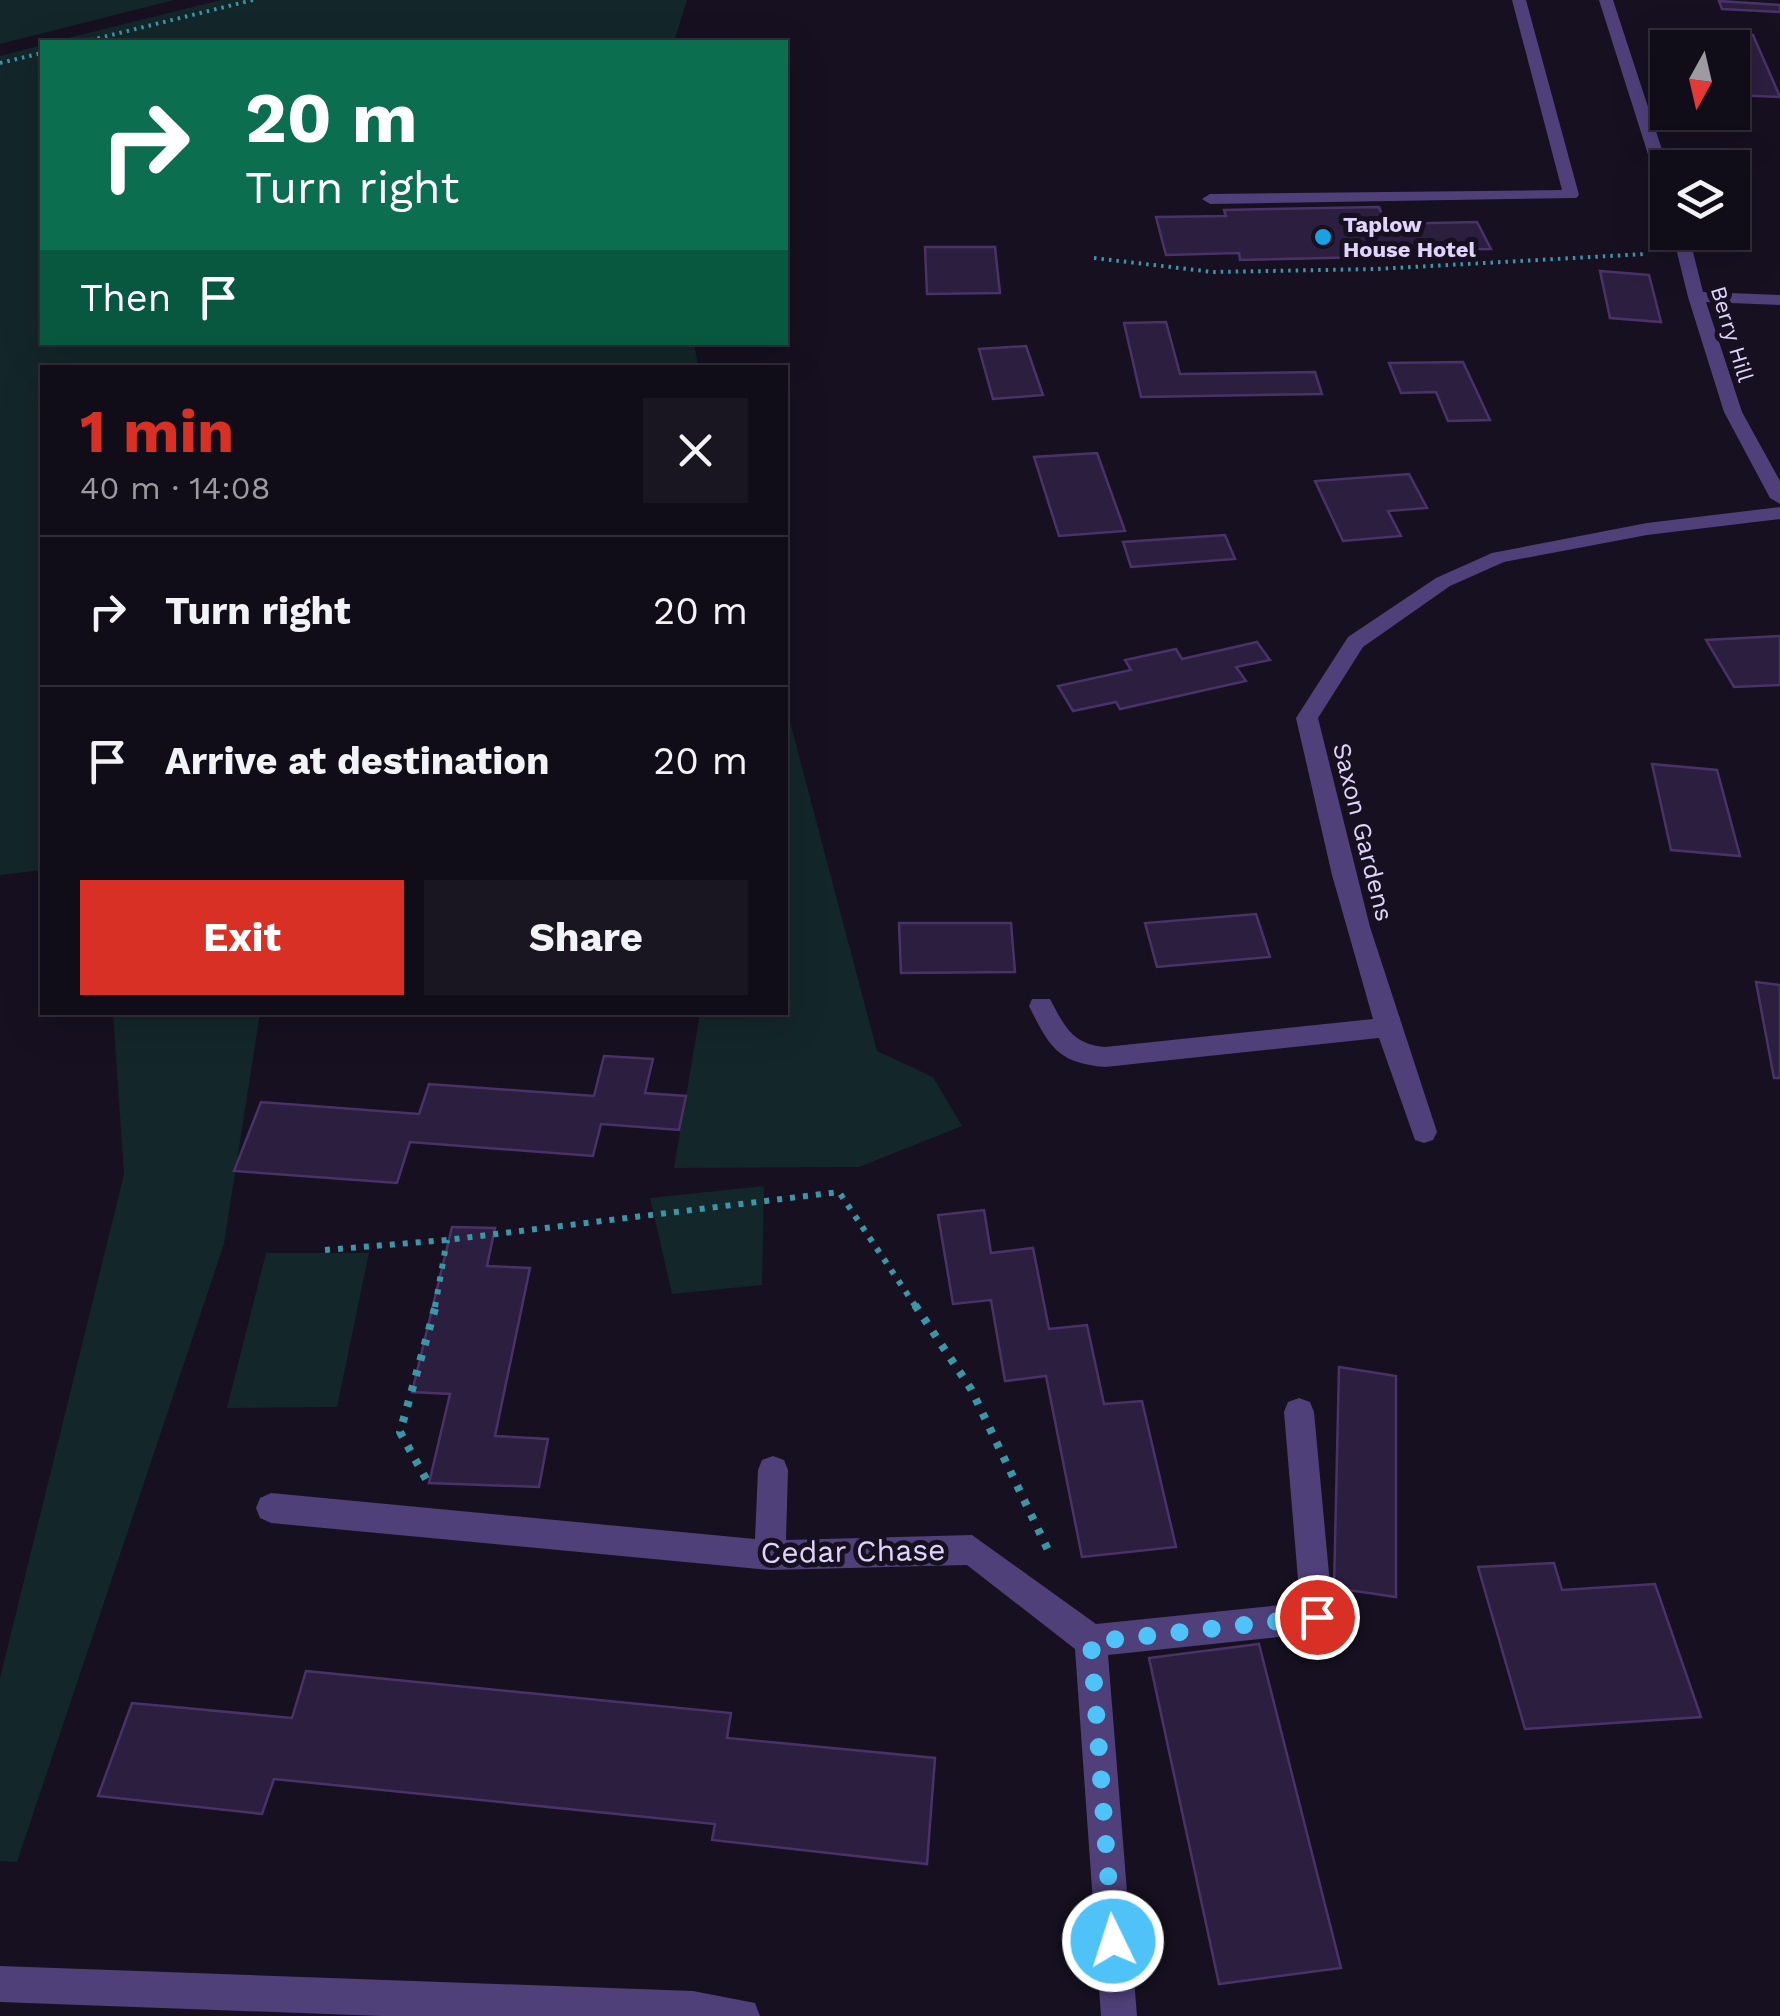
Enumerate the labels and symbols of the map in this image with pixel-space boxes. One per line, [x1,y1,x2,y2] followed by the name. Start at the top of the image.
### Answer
[1650,30,1750,130] north arrow
[1343,212,1476,262] place label: Taplow House Hotel
[1312,226,1334,248] marker: Taplow House Hotel
[1706,283,1758,385] street label: Berry Hill
[1327,740,1399,924] street label: Saxon Gardens
[760,1532,946,1570] street label: Cedar Chase
[1275,1575,1360,1660] pin
[1061,1889,1165,1993] position arrow

